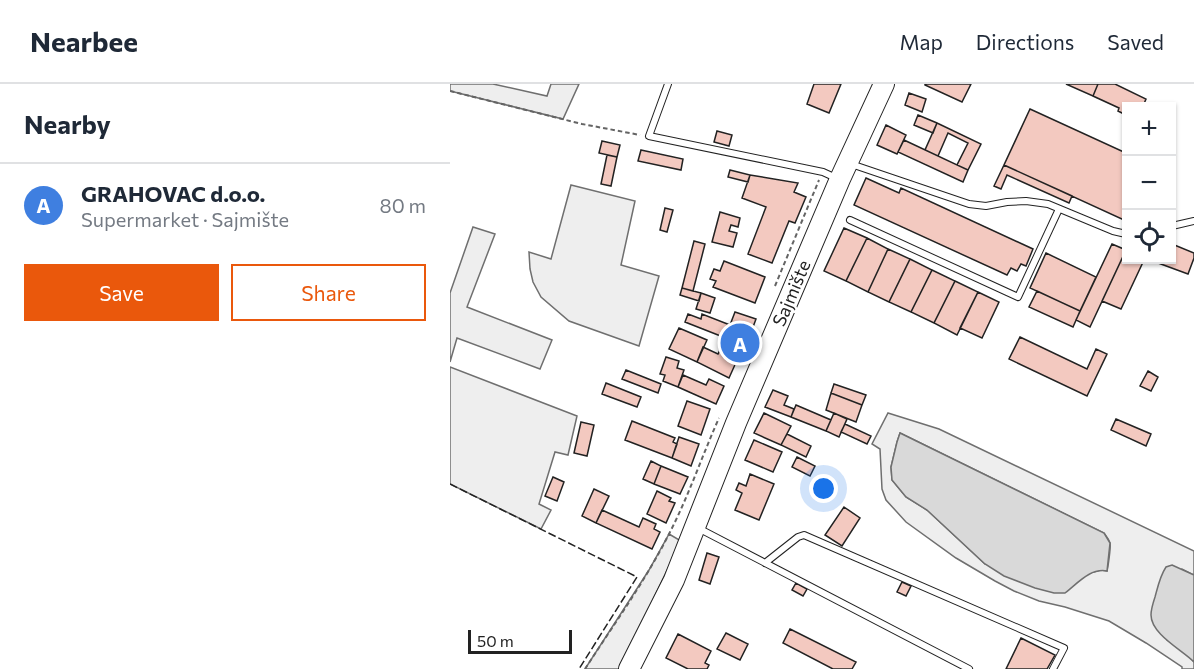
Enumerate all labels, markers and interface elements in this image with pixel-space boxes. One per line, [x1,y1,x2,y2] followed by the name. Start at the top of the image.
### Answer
[30,24,138,58] text: Nearbee
[900,29,943,54] text: Map
[976,29,1074,54] text: Directions
[1107,29,1164,54] text: Saved
[1122,102,1176,264] map controls
[1122,102,1176,156] button: +
[24,108,111,139] text: Nearby
[1122,156,1176,210] button: −
[81,180,265,207] text: GRAHOVAC d.o.o.
[36,193,51,217] text: A
[380,193,426,217] text: 80 m
[81,207,289,231] text: Supermarket · Sajmište
[1122,210,1176,264] button: locate
[767,257,815,329] street label: Sajmište
[24,264,219,321] button: Save
[231,264,426,321] button: Share
[720,320,760,366] pin: A
[809,474,838,503] your location
[468,627,572,654] scale bar
[477,631,514,650] text: 50 m

